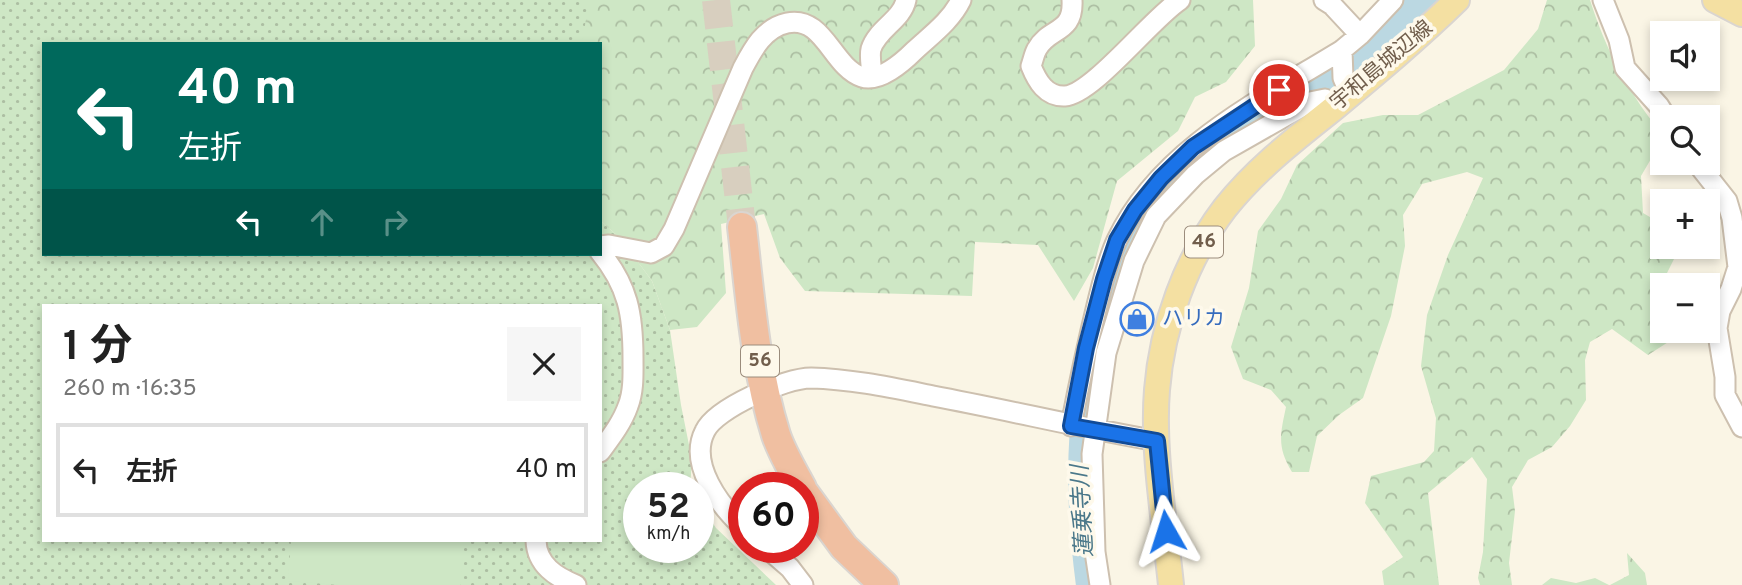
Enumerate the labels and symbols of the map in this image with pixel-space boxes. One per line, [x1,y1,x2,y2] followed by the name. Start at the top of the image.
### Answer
[1325,15,1439,117] street label: 宇和島城辺線
[1249,60,1309,120] pin
[1185,226,1223,258] road number: 46
[1118,300,1156,338] shop icon: ハリカ
[1162,306,1225,333] place label: ハリカ
[741,346,779,376] road number: 56
[1067,461,1101,558] water label: 蓮乗寺川
[728,472,819,563] speed limit sign: 60
[1129,494,1203,568] position arrow

